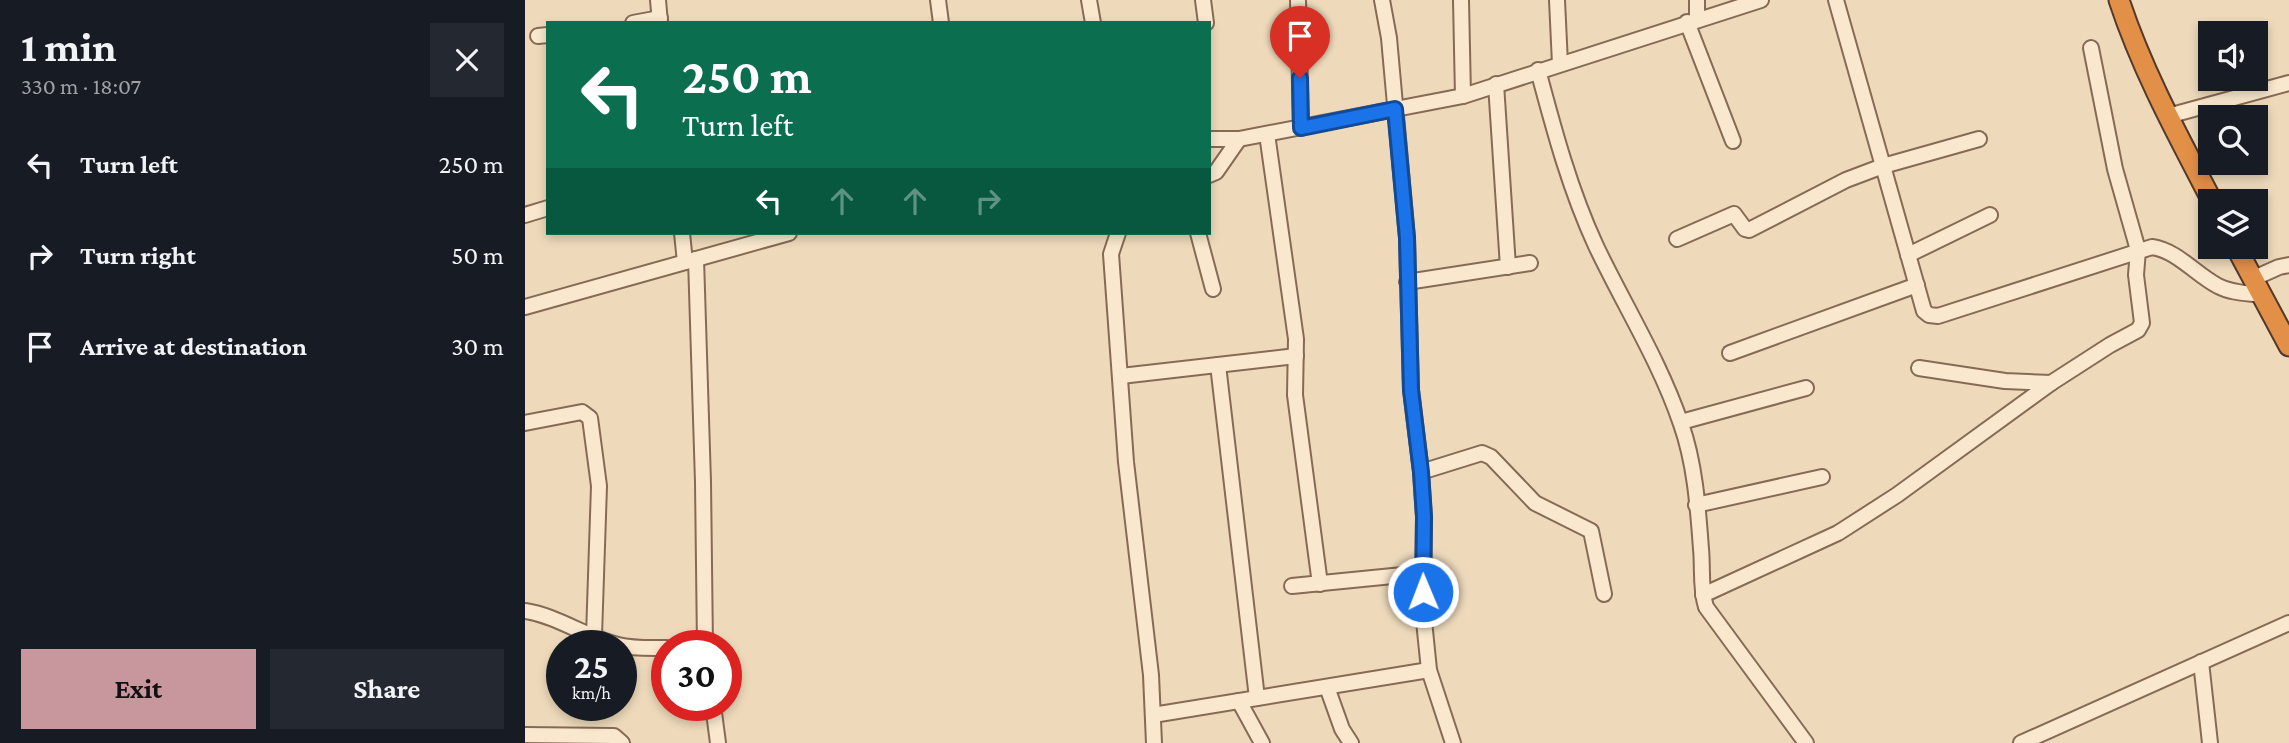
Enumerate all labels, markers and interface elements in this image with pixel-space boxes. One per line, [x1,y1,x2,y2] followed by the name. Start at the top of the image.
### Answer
[1270,6,1330,78] pin
[1281,17,1319,55] icon: arrive
[2198,21,2268,259] map controls
[2198,21,2268,91] button: sound
[21,23,117,70] text: 1 min
[430,23,504,97] button: close
[567,49,658,140] icon: left
[682,49,812,104] text: 250 m
[21,73,141,99] text: 330 m · 18:07
[2198,105,2268,175] button: search
[682,107,793,143] text: Turn left
[21,146,59,184] icon: left
[80,150,178,179] text: Turn left
[439,150,504,179] text: 250 m
[750,182,788,220] icon: left
[823,182,861,220] icon: ahead
[896,182,934,220] icon: ahead
[969,182,1007,220] icon: right
[2198,189,2268,259] button: layers
[21,237,59,275] icon: right
[80,241,196,270] text: Turn right
[451,241,504,270] text: 50 m
[21,328,59,366] icon: arrive
[80,332,307,361] text: Arrive at destination
[451,332,504,361] text: 30 m
[1386,555,1460,629] position arrow
[651,630,742,721] speed limit sign: 30
[574,647,609,686] text: 25
[21,649,256,729] button: Exit
[270,649,504,729] button: Share
[572,683,611,703] text: km/h

